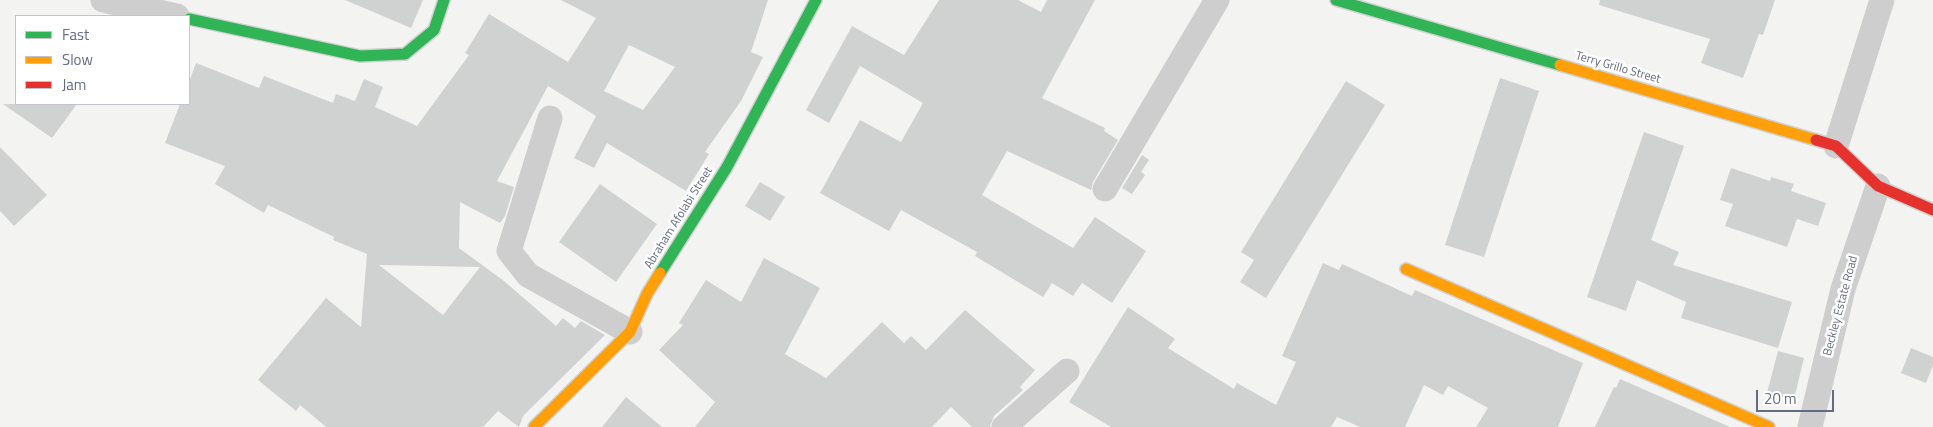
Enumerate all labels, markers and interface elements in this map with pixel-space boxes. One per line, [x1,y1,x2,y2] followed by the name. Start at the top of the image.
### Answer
[15,15,190,105] legend
[62,23,89,46] text: Fast
[62,48,93,71] text: Slow
[1574,49,1662,87] street label: Terry Grillo Street
[62,73,86,96] text: Jam
[642,164,716,272] street label: Abraham Afolabi Street
[1821,254,1861,358] street label: Beckley Estate Road
[1758,380,1836,412] scale bar
[1764,387,1797,410] text: 20 m

